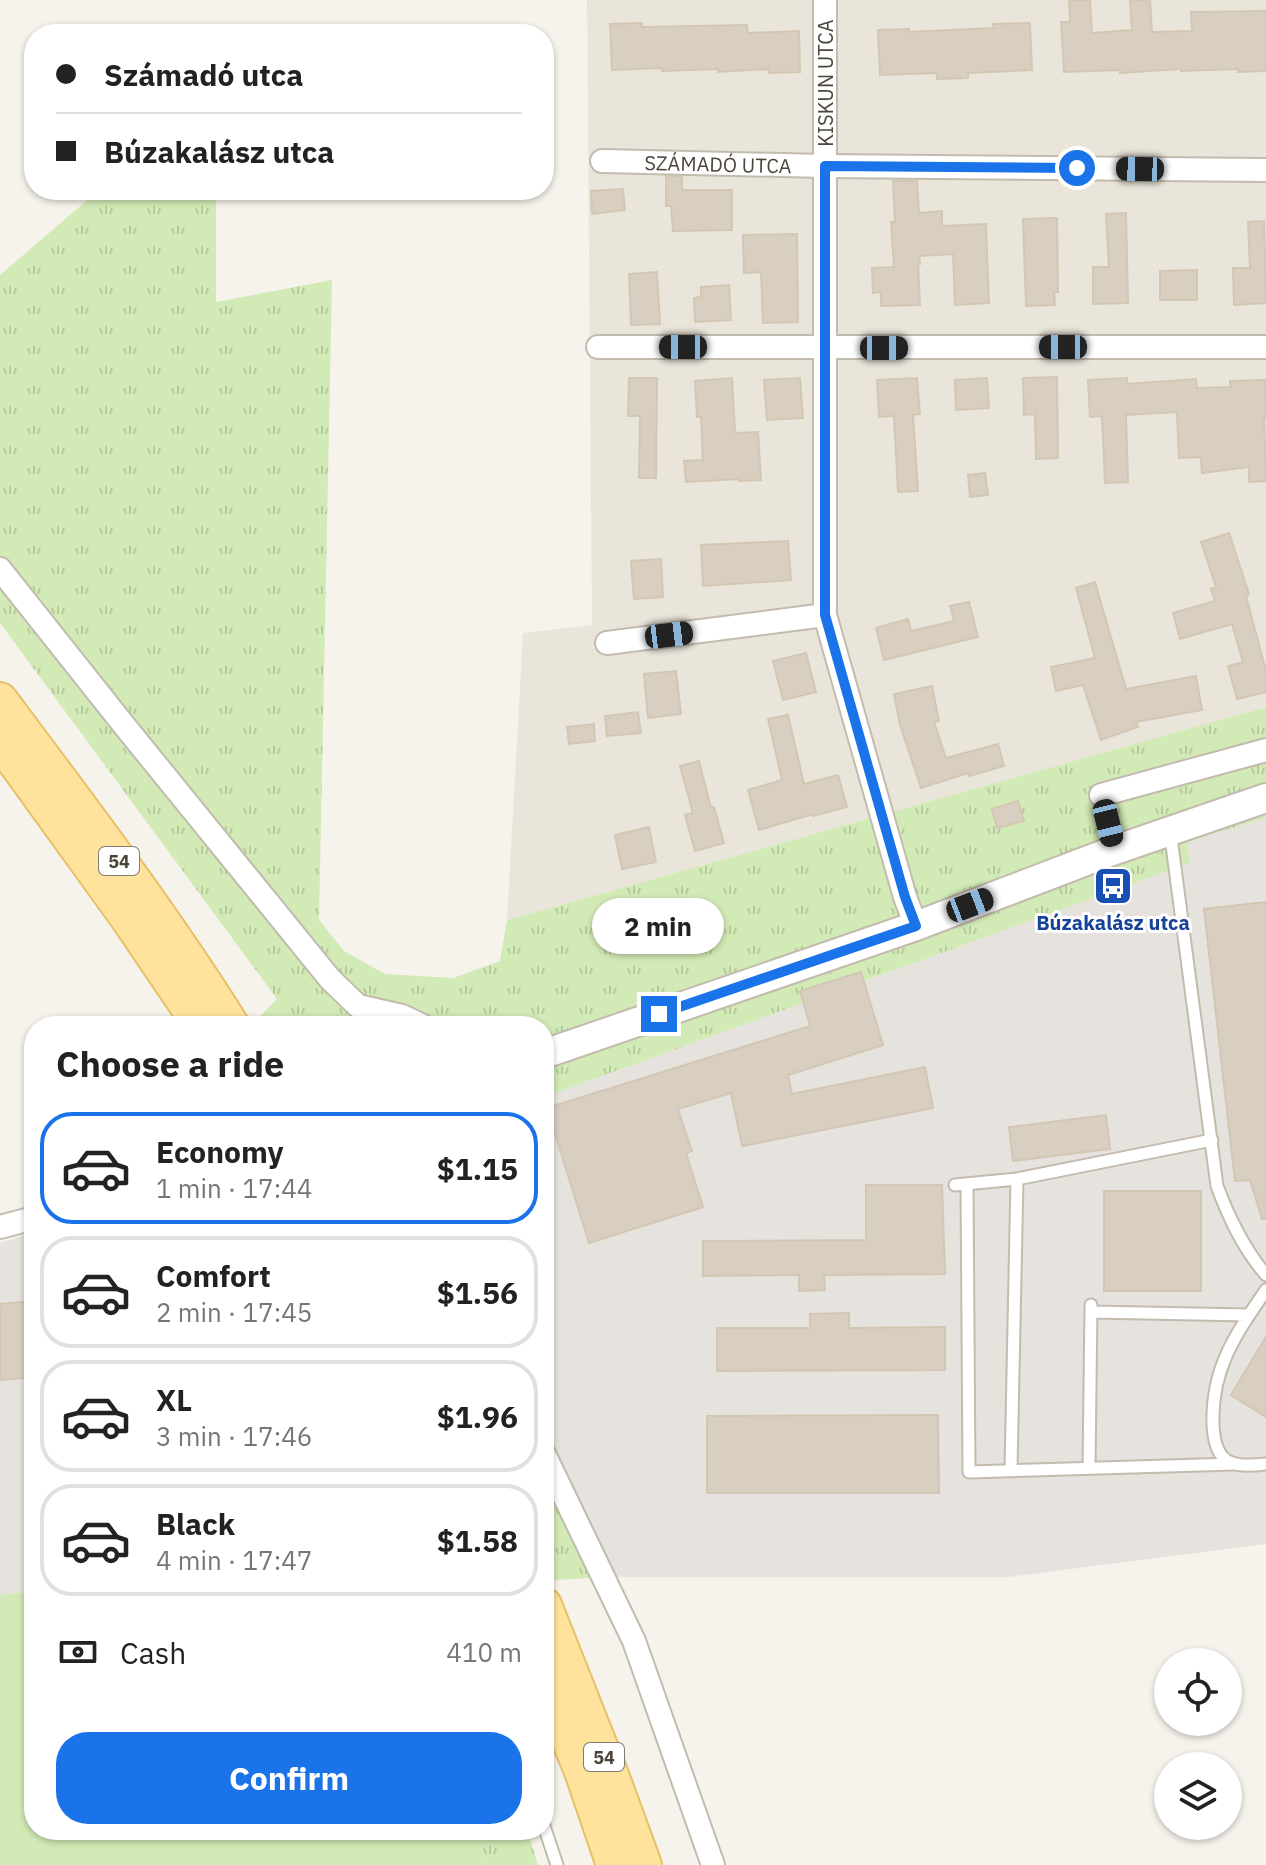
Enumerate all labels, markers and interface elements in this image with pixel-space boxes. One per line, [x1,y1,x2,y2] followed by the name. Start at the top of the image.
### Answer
[812,19,839,147] street label: KISKUN UTCA
[104,55,303,94] text: Számadó utca
[104,132,334,171] text: Búzakalász utca
[644,148,792,179] street label: SZÁMADÓ UTCA
[1059,150,1095,186] route start
[1116,157,1164,181] car
[659,335,707,359] car
[1039,335,1087,359] car
[860,336,908,360] car
[644,620,694,650] car
[1091,797,1125,849] car
[99,847,139,875] road number: 54
[1092,865,1134,907] bus stop icon: Búzakalász utca
[943,885,997,925] car
[593,898,725,954] callout: 2 min
[624,909,692,943] text: 2 min
[1036,909,1190,936] place label: Búzakalász utca
[641,996,677,1032] route end
[56,1040,284,1087] text: Choose a ride
[60,1132,132,1204] icon: car
[156,1132,284,1171] text: Economy
[437,1149,518,1188] text: $1.15
[156,1171,312,1205] text: 1 min · 17:44
[60,1256,132,1328] icon: car
[156,1256,271,1295] text: Comfort
[437,1273,518,1312] text: $1.56
[156,1295,312,1329] text: 2 min · 17:45
[60,1380,132,1452] icon: car
[156,1380,192,1419] text: XL
[437,1397,518,1436] text: $1.96
[156,1419,312,1453] text: 3 min · 17:46
[60,1504,132,1576] icon: car
[156,1504,235,1543] text: Black
[437,1521,518,1560] text: $1.58
[156,1543,312,1577] text: 4 min · 17:47
[56,1630,100,1674] icon: cash
[120,1633,186,1672] text: Cash
[446,1635,522,1669] text: 410 m
[1154,1648,1242,1840] map controls
[1154,1648,1242,1736] button: locate
[56,1732,522,1824] button: Confirm
[584,1743,624,1771] road number: 54
[1154,1752,1242,1840] button: layers

